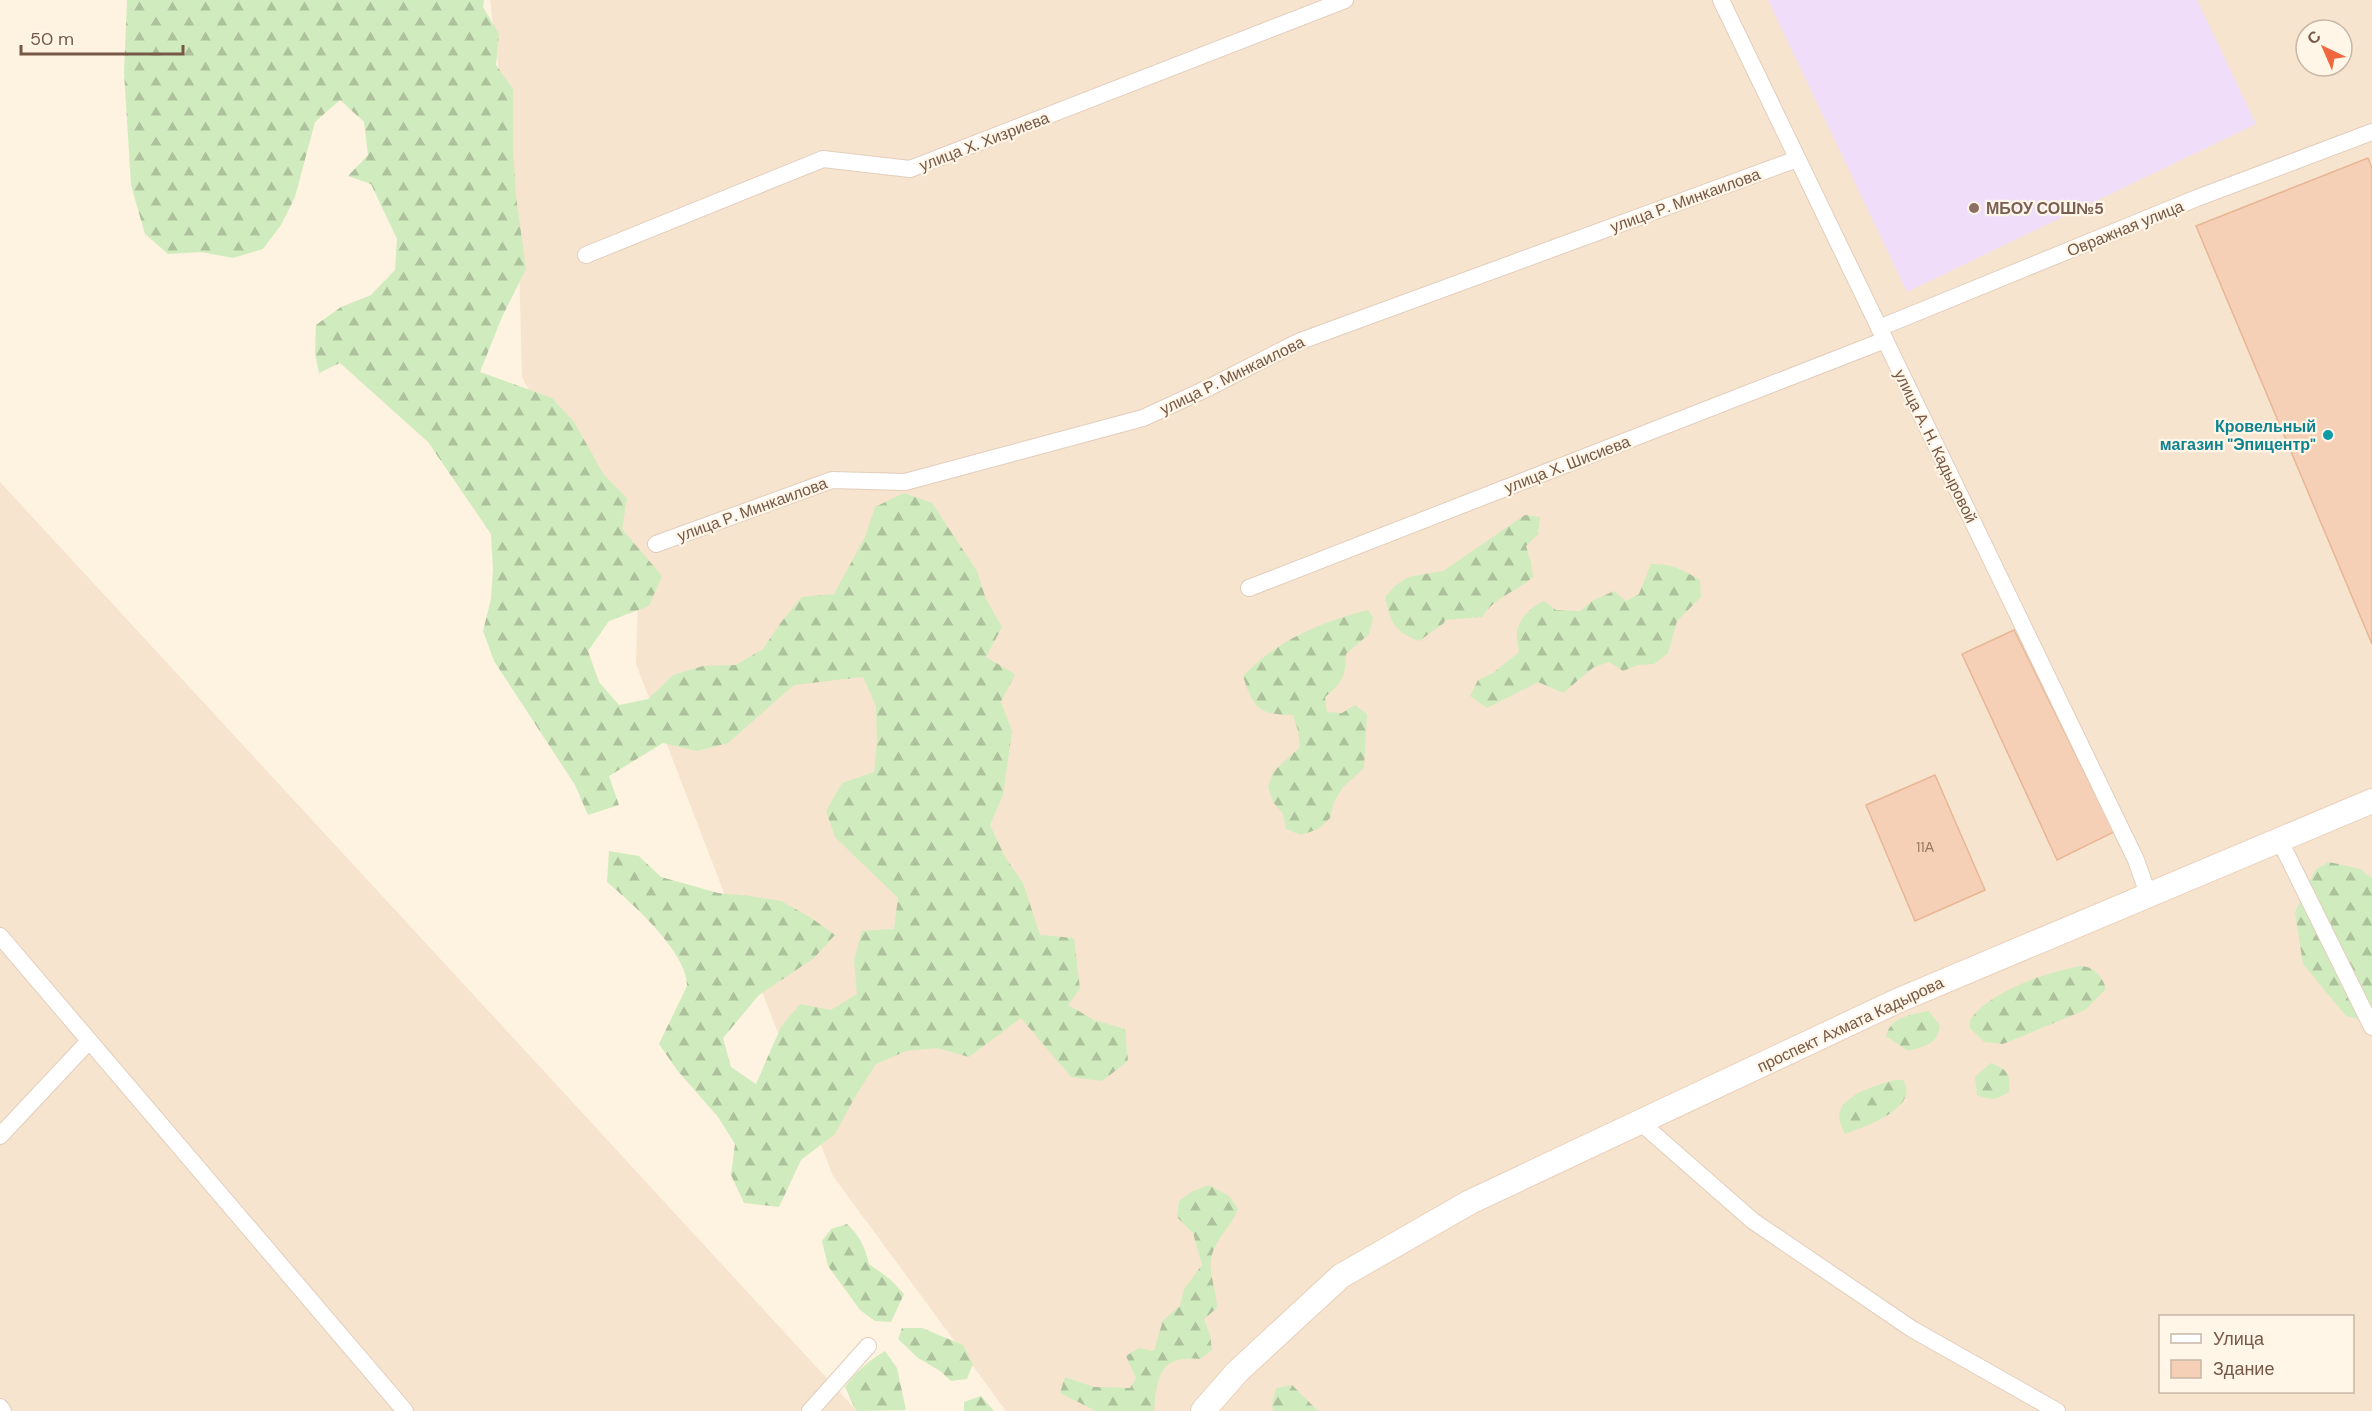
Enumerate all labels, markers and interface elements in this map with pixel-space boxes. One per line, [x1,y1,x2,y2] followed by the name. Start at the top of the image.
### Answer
[21,18,183,56] scale bar
[2294,18,2354,78] north arrow
[2302,26,2326,49] text: С
[30,27,74,51] text: 50 m
[916,107,1052,176] street label: улица Х. Хизриева
[1607,164,1763,237] street label: улица Р. Минкаилова
[2064,195,2187,261] street label: Овражная улица
[1986,198,2104,219] place label: МБОУ СОШ№5
[1967,201,1981,215] marker: МБОУ СОШ№5
[1156,331,1308,420] street label: улица Р. Минкаилова
[1889,366,1982,526] street label: улица А. Н. Кадыровой
[2160,416,2316,455] place label: Кровельный магазин "Эпицентр"
[2321,428,2335,442] marker: Кровельный магазин "Эпицентр"
[1501,431,1633,498] street label: улица Х. Шисиева
[674,473,830,546] street label: улица Р. Минкаилова
[1916,838,1935,856] house number: 11А
[1754,972,1947,1077] street label: проспект Ахмата Кадырова
[2159,1315,2354,1393] legend
[2213,1327,2265,1351] text: Улица
[2213,1357,2274,1381] text: Здание

